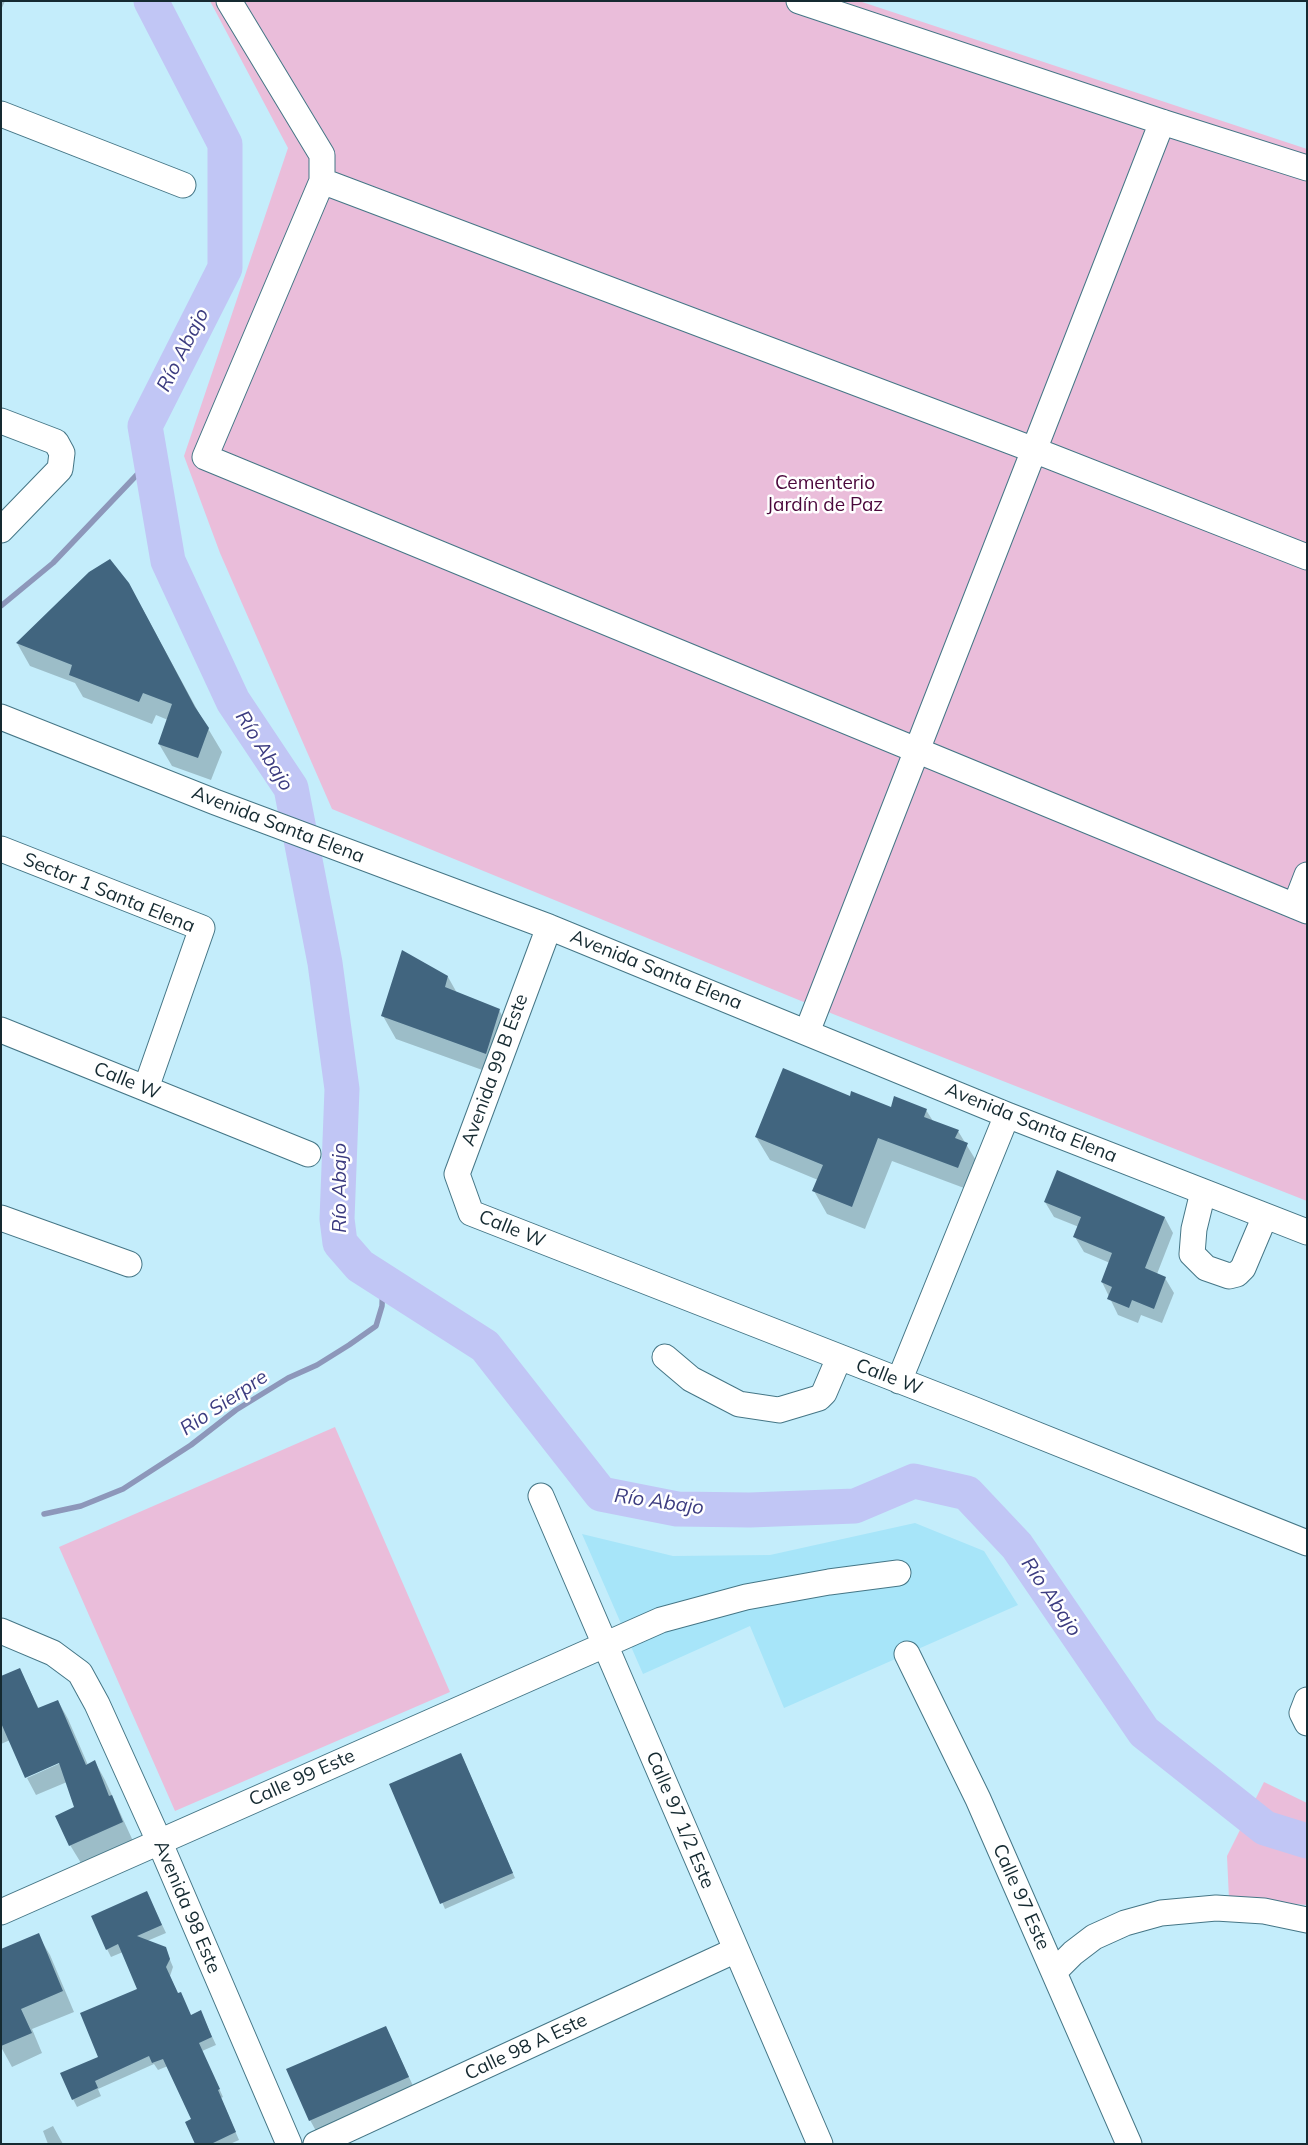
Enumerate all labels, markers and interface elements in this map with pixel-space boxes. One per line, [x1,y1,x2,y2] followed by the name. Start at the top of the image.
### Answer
[152,304,214,396] water label: Río Abajo
[767,472,883,516] park label: Cementerio Jardín de Paz
[230,706,298,796] water label: Río Abajo
[188,782,368,868] street label: Avenida Santa Elena
[20,848,198,938] street label: Sector 1 Santa Elena
[567,925,745,1015] street label: Avenida Santa Elena
[457,991,533,1149] street label: Avenida 99 B Este
[90,1057,164,1105] street label: Calle W
[942,1078,1120,1168] street label: Avenida Santa Elena
[328,1143,352,1233] water label: Río Abajo
[475,1205,549,1253] street label: Calle W
[852,1354,926,1400] street label: Calle W
[176,1365,272,1441] water label: Rio Sierpre
[613,1484,705,1520] water label: Río Abajo
[1016,1553,1086,1641] water label: Río Abajo
[246,1745,358,1811] street label: Calle 99 Este
[641,1748,719,1892] street label: Calle 97 1/2 Este
[149,1837,225,1977] street label: Avenida 98 Este
[988,1841,1054,1953] street label: Calle 97 Este
[461,2009,591,2085] street label: Calle 98 A Este

